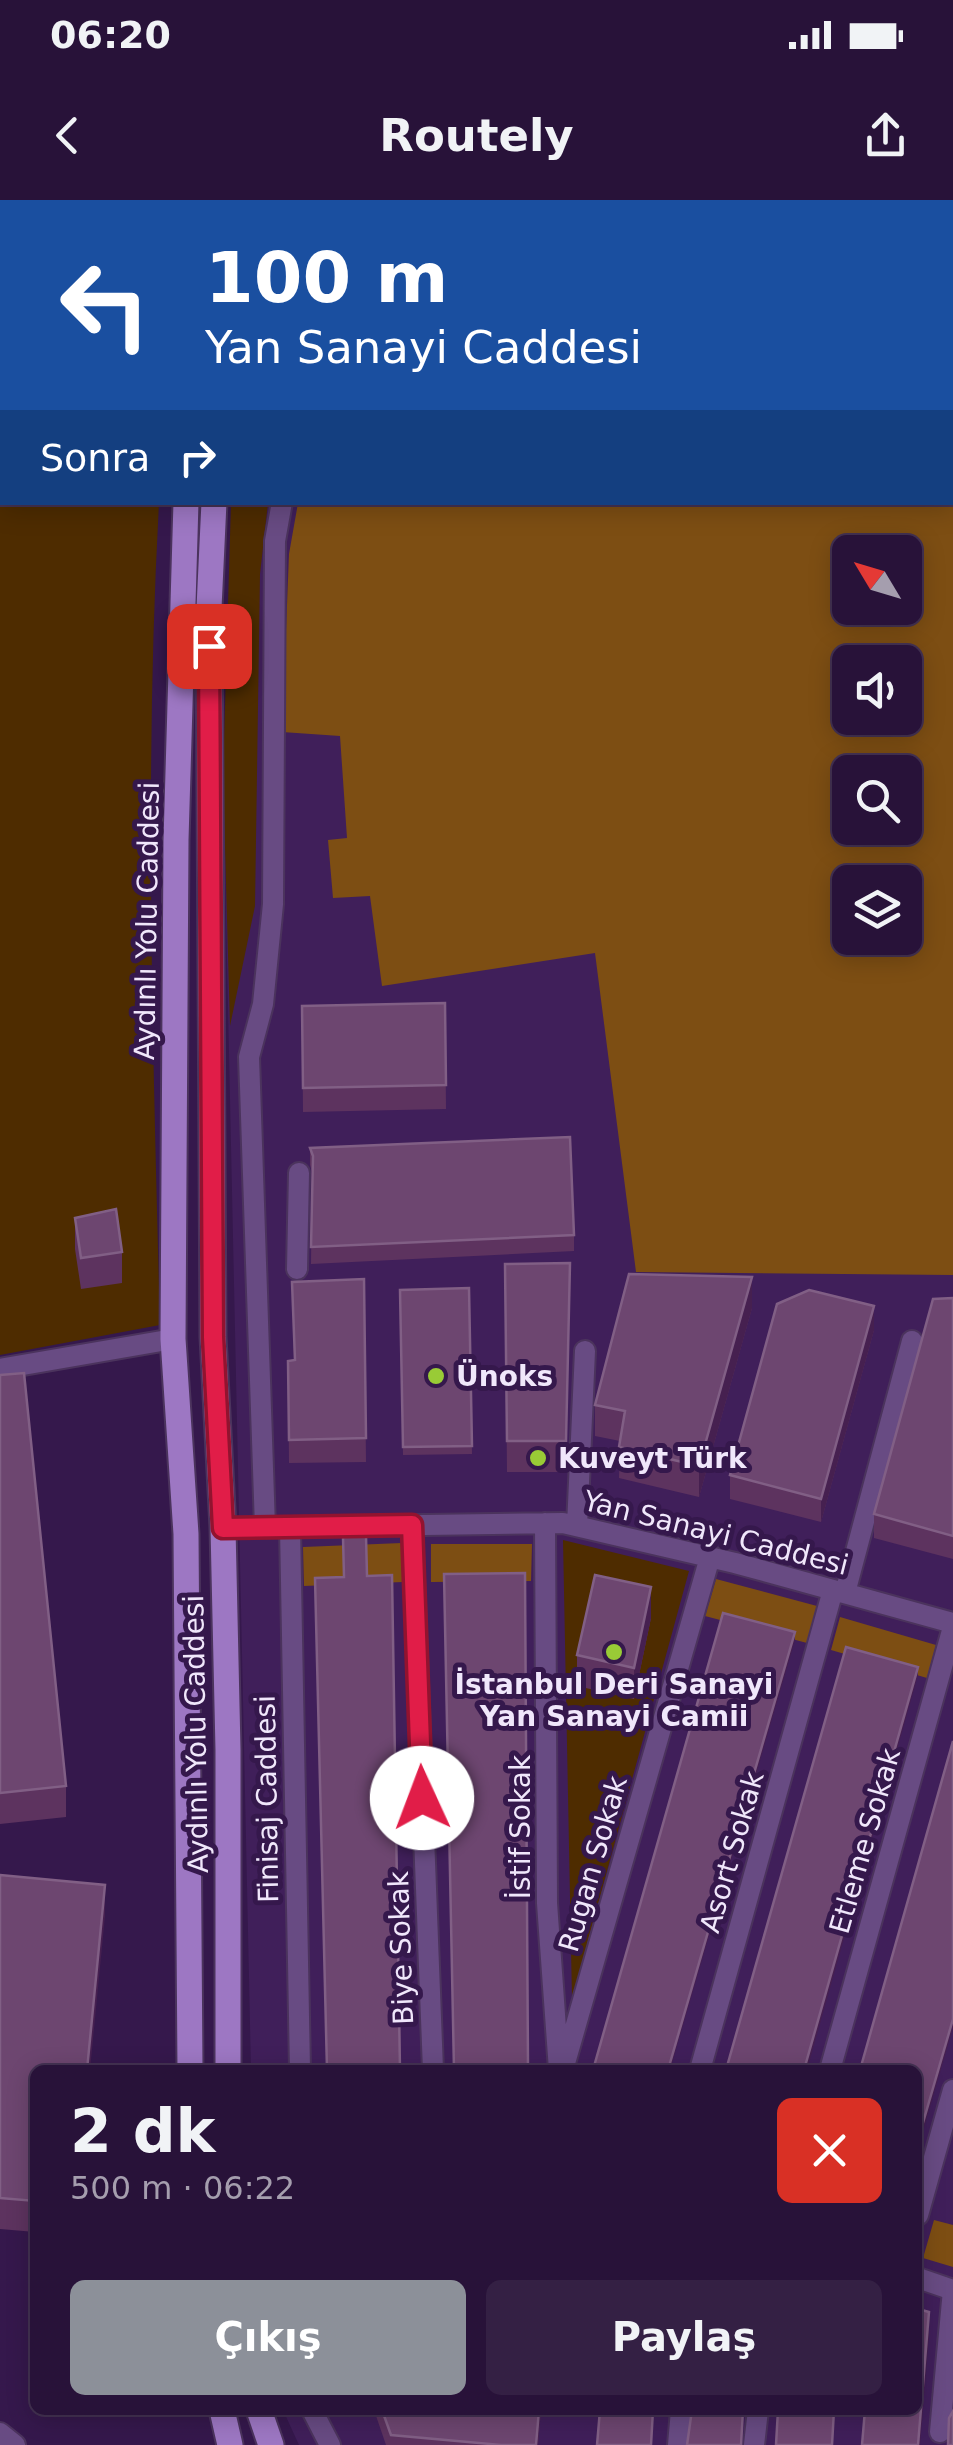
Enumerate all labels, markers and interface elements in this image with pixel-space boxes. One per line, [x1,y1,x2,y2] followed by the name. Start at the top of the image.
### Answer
[50,13,171,57] text: 06:20
[40,108,95,163] icon: back
[858,108,913,163] icon: share
[379,109,574,162] text: Routely
[205,237,448,319] text: 100 m
[40,240,170,370] icon: left
[205,321,642,374] text: Yan Sanayi Caddesi
[170,430,225,485] icon: right
[40,436,150,480] text: Sonra
[832,535,922,625] north arrow
[832,535,922,955] map controls
[167,604,252,689] pin
[182,619,237,674] icon: arrive
[832,645,922,735] button: sound
[832,755,922,845] button: search
[128,782,166,1060] street label: Aydınlı Yolu Caddesi
[832,865,922,955] button: layers
[456,1359,553,1393] place label: Ünoks
[425,1365,447,1387] marker: Ünoks
[558,1442,748,1475] place label: Kuveyt Türk
[527,1447,549,1469] marker: Kuveyt Türk
[579,1484,852,1582] street label: Yan Sanayi Caddesi
[177,1595,215,1873] street label: Aydınlı Yolu Caddesi
[603,1641,625,1663] marker: İstanbul Deri Sanayi Yan Sanayi Camii
[455,1667,773,1733] place label: İstanbul Deri Sanayi Yan Sanayi Camii
[249,1695,285,1903] street label: Finisaj Caddesi
[823,1744,907,1937] street label: Etleme Sokak
[370,1746,474,1850] position arrow
[504,1754,537,1899] street label: İstif Sokak
[693,1767,771,1936] street label: Asort Sokak
[552,1771,634,1956] street label: Rugan Sokak
[382,1870,420,2025] street label: Biye Sokak
[70,2096,216,2166] text: 2 dk
[777,2098,882,2203] button: close
[70,2169,295,2207] text: 500 m · 06:22
[70,2280,466,2395] button: Çıkış
[486,2280,882,2395] button: Paylaş

